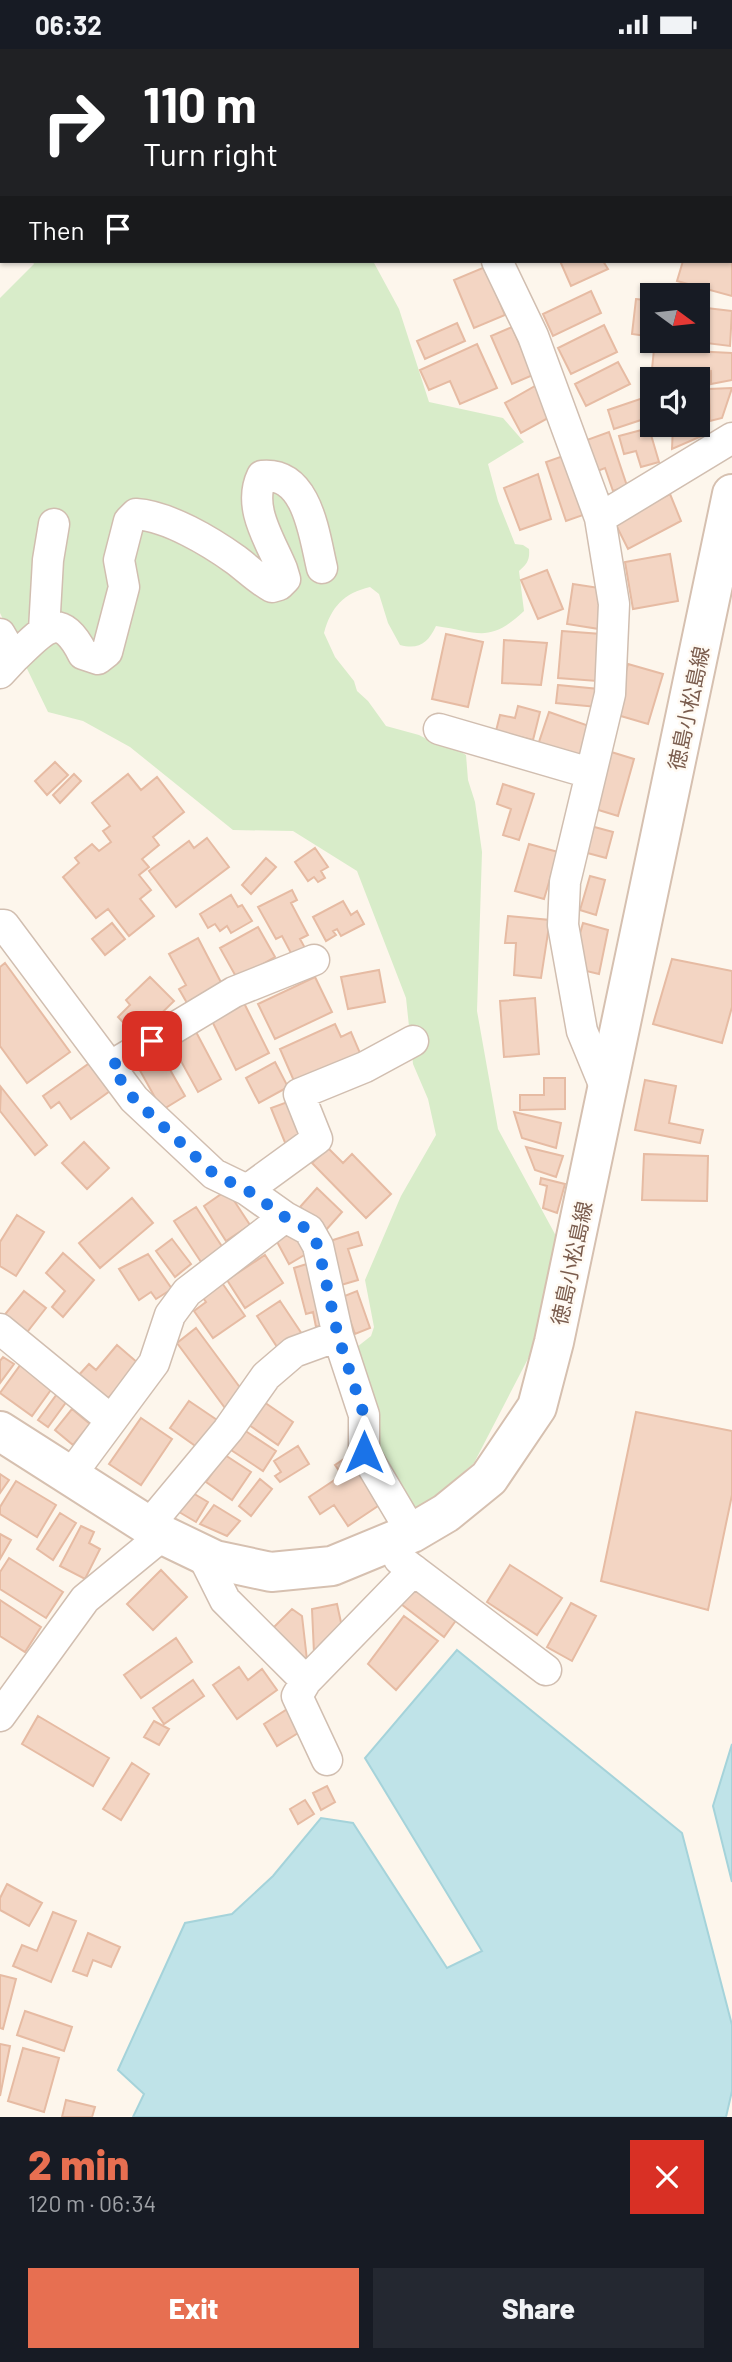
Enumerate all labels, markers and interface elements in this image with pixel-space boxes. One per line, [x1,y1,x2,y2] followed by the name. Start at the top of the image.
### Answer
[35,9,102,40] text: 06:32
[143,74,257,133] text: 110 m
[28,77,119,168] icon: right
[143,134,278,172] text: Turn right
[99,210,137,248] icon: arrive
[28,214,85,245] text: Then
[640,283,710,353] north arrow
[640,283,710,437] map controls
[640,367,710,437] button: sound
[663,644,713,772] street label: 徳島小松島線
[122,1011,182,1071] pin
[133,1022,171,1060] icon: arrive
[546,1199,596,1327] street label: 徳島小松島線
[327,1415,401,1489] position arrow
[28,2138,129,2188] text: 2 min
[630,2140,704,2214] button: close
[28,2189,156,2217] text: 120 m · 06:34
[28,2268,359,2348] button: Exit
[373,2268,704,2348] button: Share

